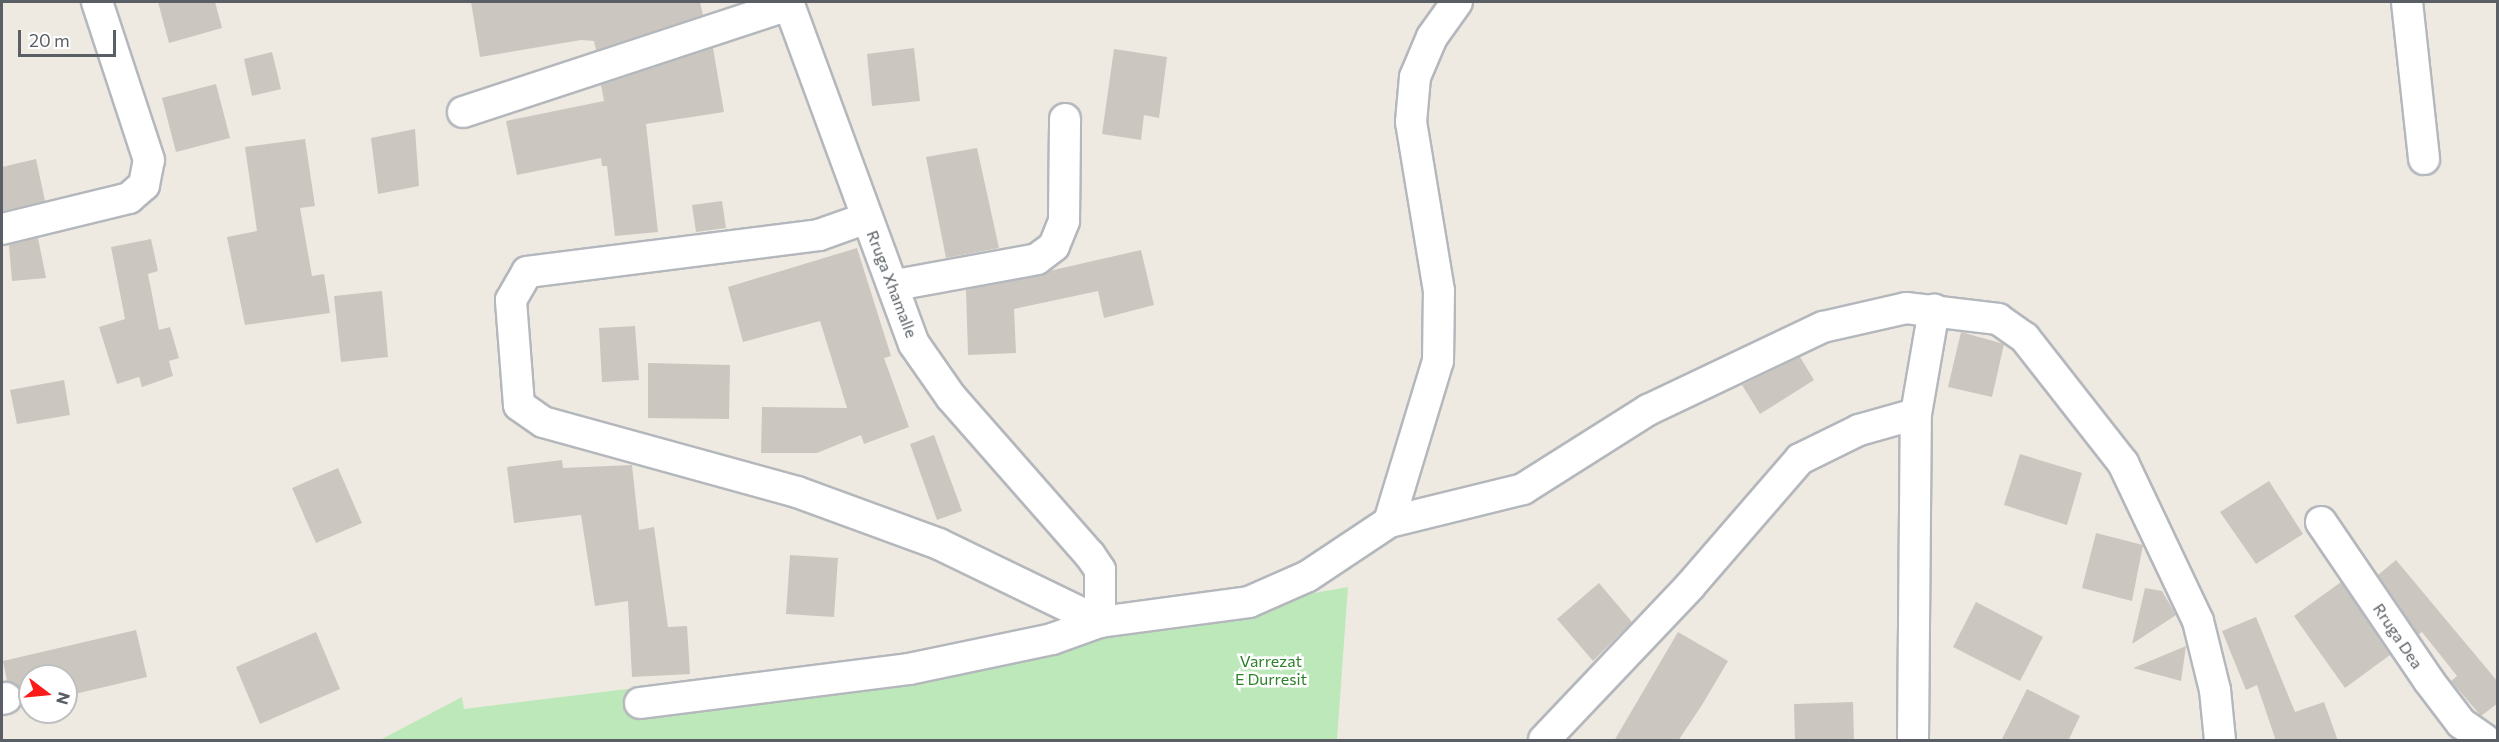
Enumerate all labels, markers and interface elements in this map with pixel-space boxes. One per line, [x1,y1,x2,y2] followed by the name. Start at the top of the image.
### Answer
[21,18,118,56] scale bar
[29,29,70,51] text: 20 m
[863,228,921,340] street label: Rruga Xhamalle
[2369,600,2427,672] street label: Rruga Dea
[1235,651,1307,689] park label: Varrezat E Durresit
[18,664,78,724] north arrow
[53,690,75,707] text: N

